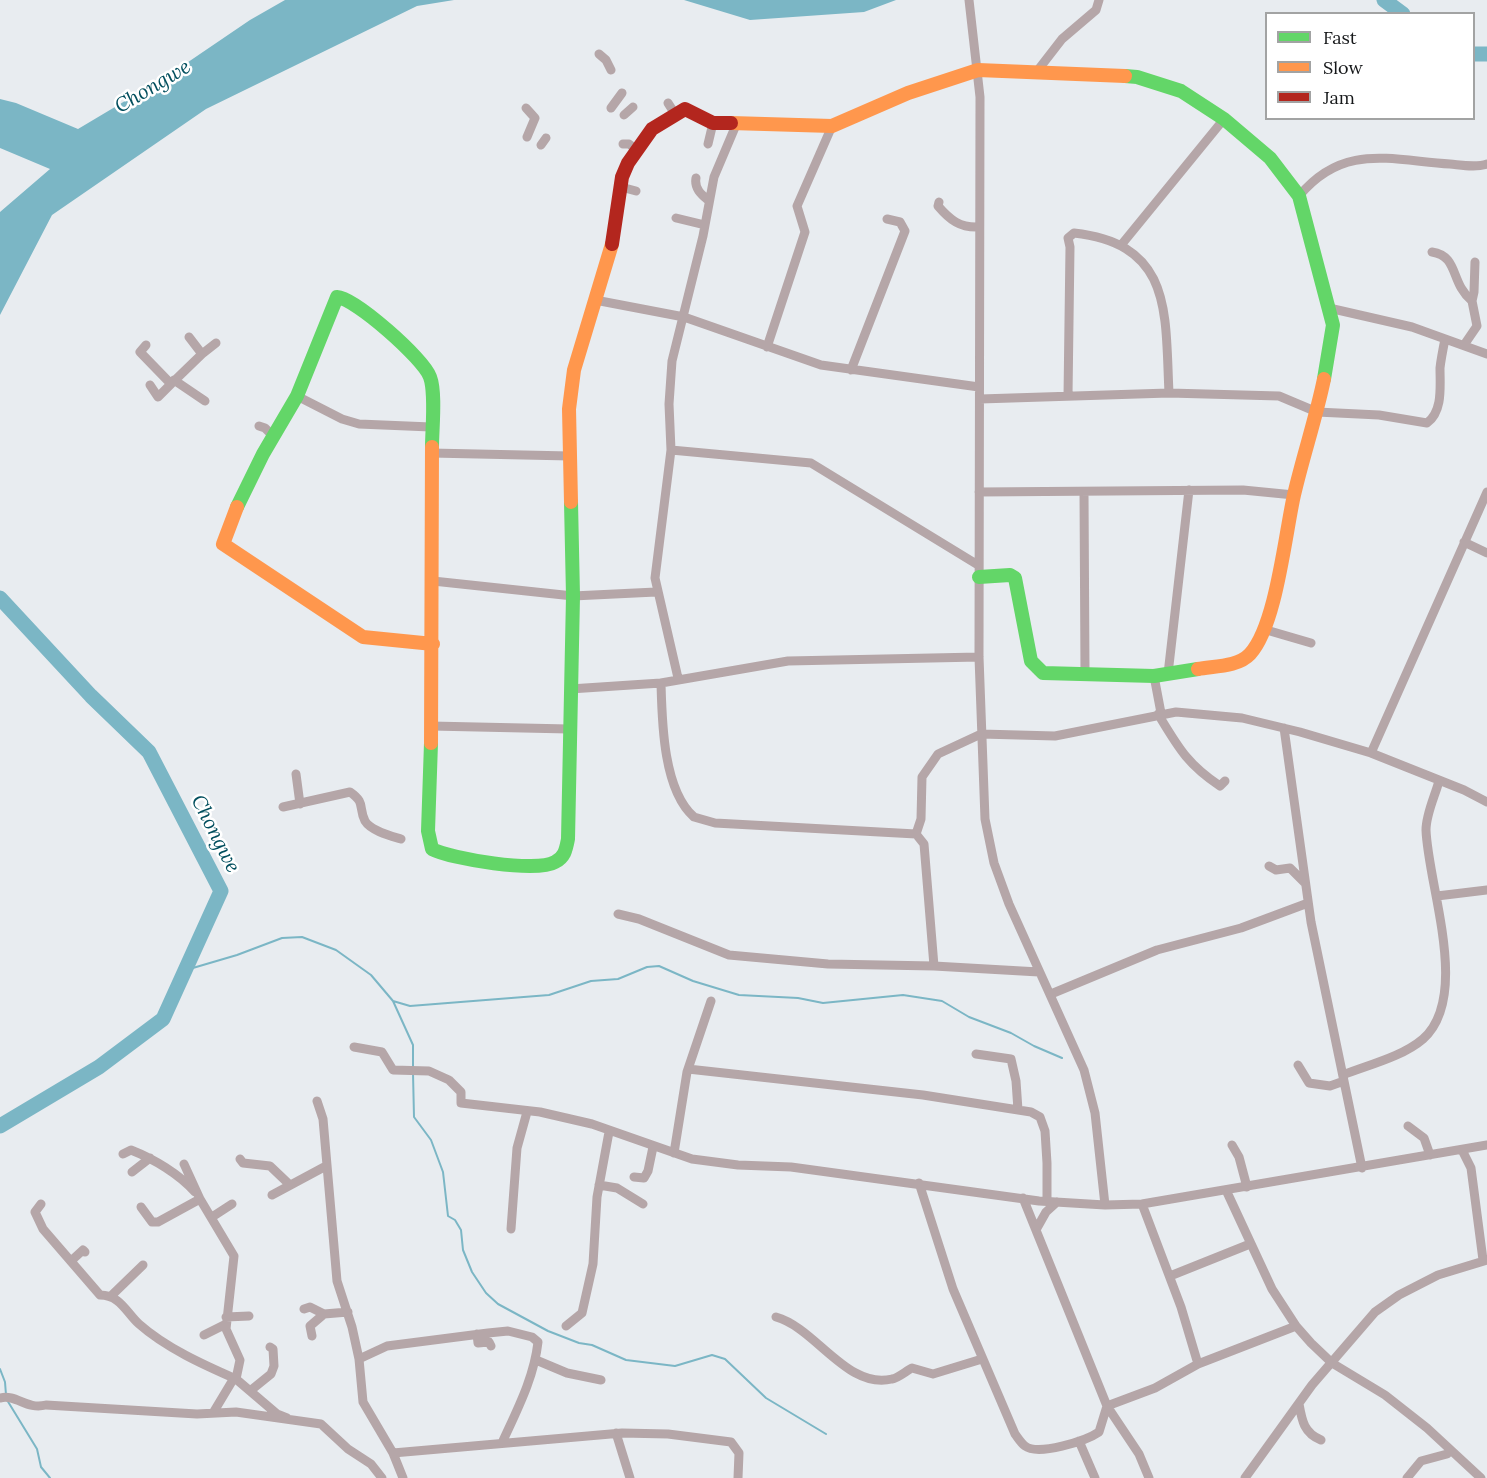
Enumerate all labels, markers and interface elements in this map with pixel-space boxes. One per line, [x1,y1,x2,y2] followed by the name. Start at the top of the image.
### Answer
[1265,12,1475,120] legend
[1323,26,1357,49] text: Fast
[111,55,195,119] water label: Chongwe
[1323,56,1363,79] text: Slow
[1323,86,1355,109] text: Jam
[185,791,245,877] water label: Chongwe

